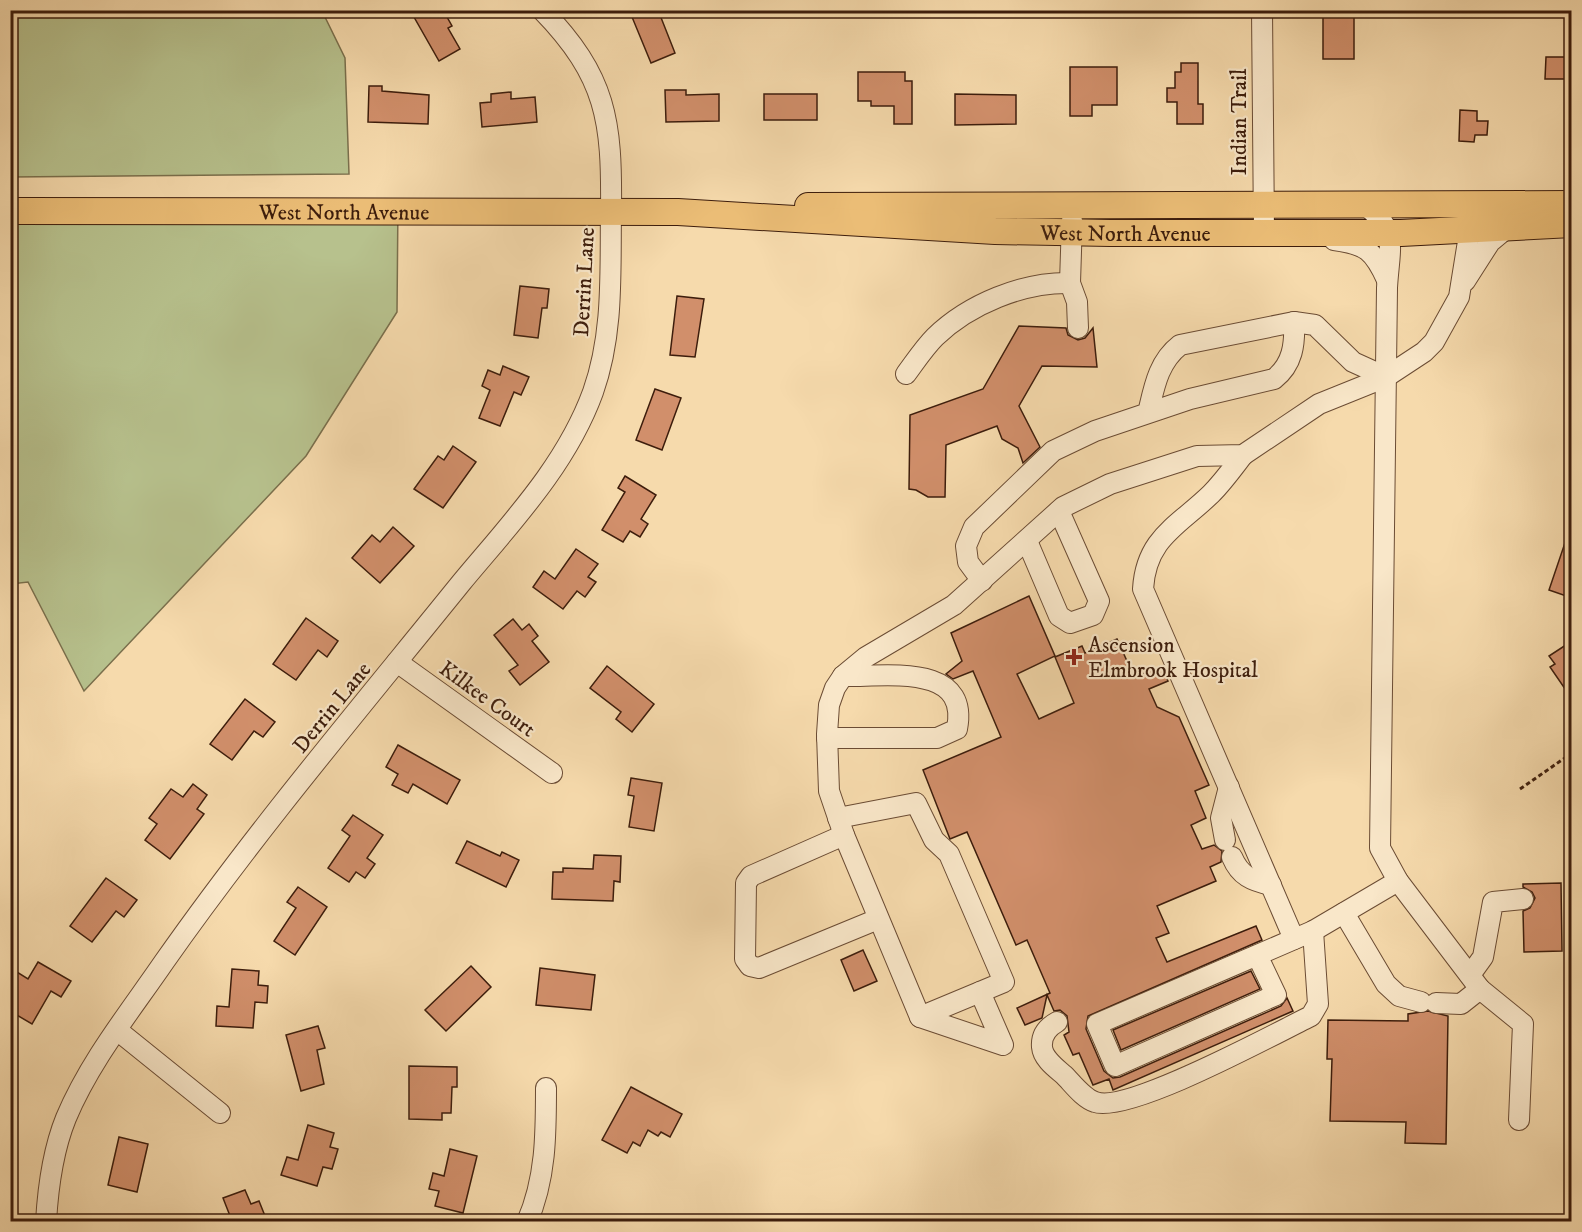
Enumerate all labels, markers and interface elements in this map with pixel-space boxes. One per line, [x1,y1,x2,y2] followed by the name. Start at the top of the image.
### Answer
[1226,68,1253,175] street label: Indian Trail
[258,199,429,227] street label: West North Avenue
[1039,220,1211,248] street label: West North Avenue
[568,227,601,337] street label: Derrin Lane
[1088,632,1258,684] place label: Ascension Elmbrook Hospital
[1065,648,1083,666] marker: Ascension Elmbrook Hospital
[434,655,541,743] street label: Kilkee Court
[287,657,377,759] street label: Derrin Lane

